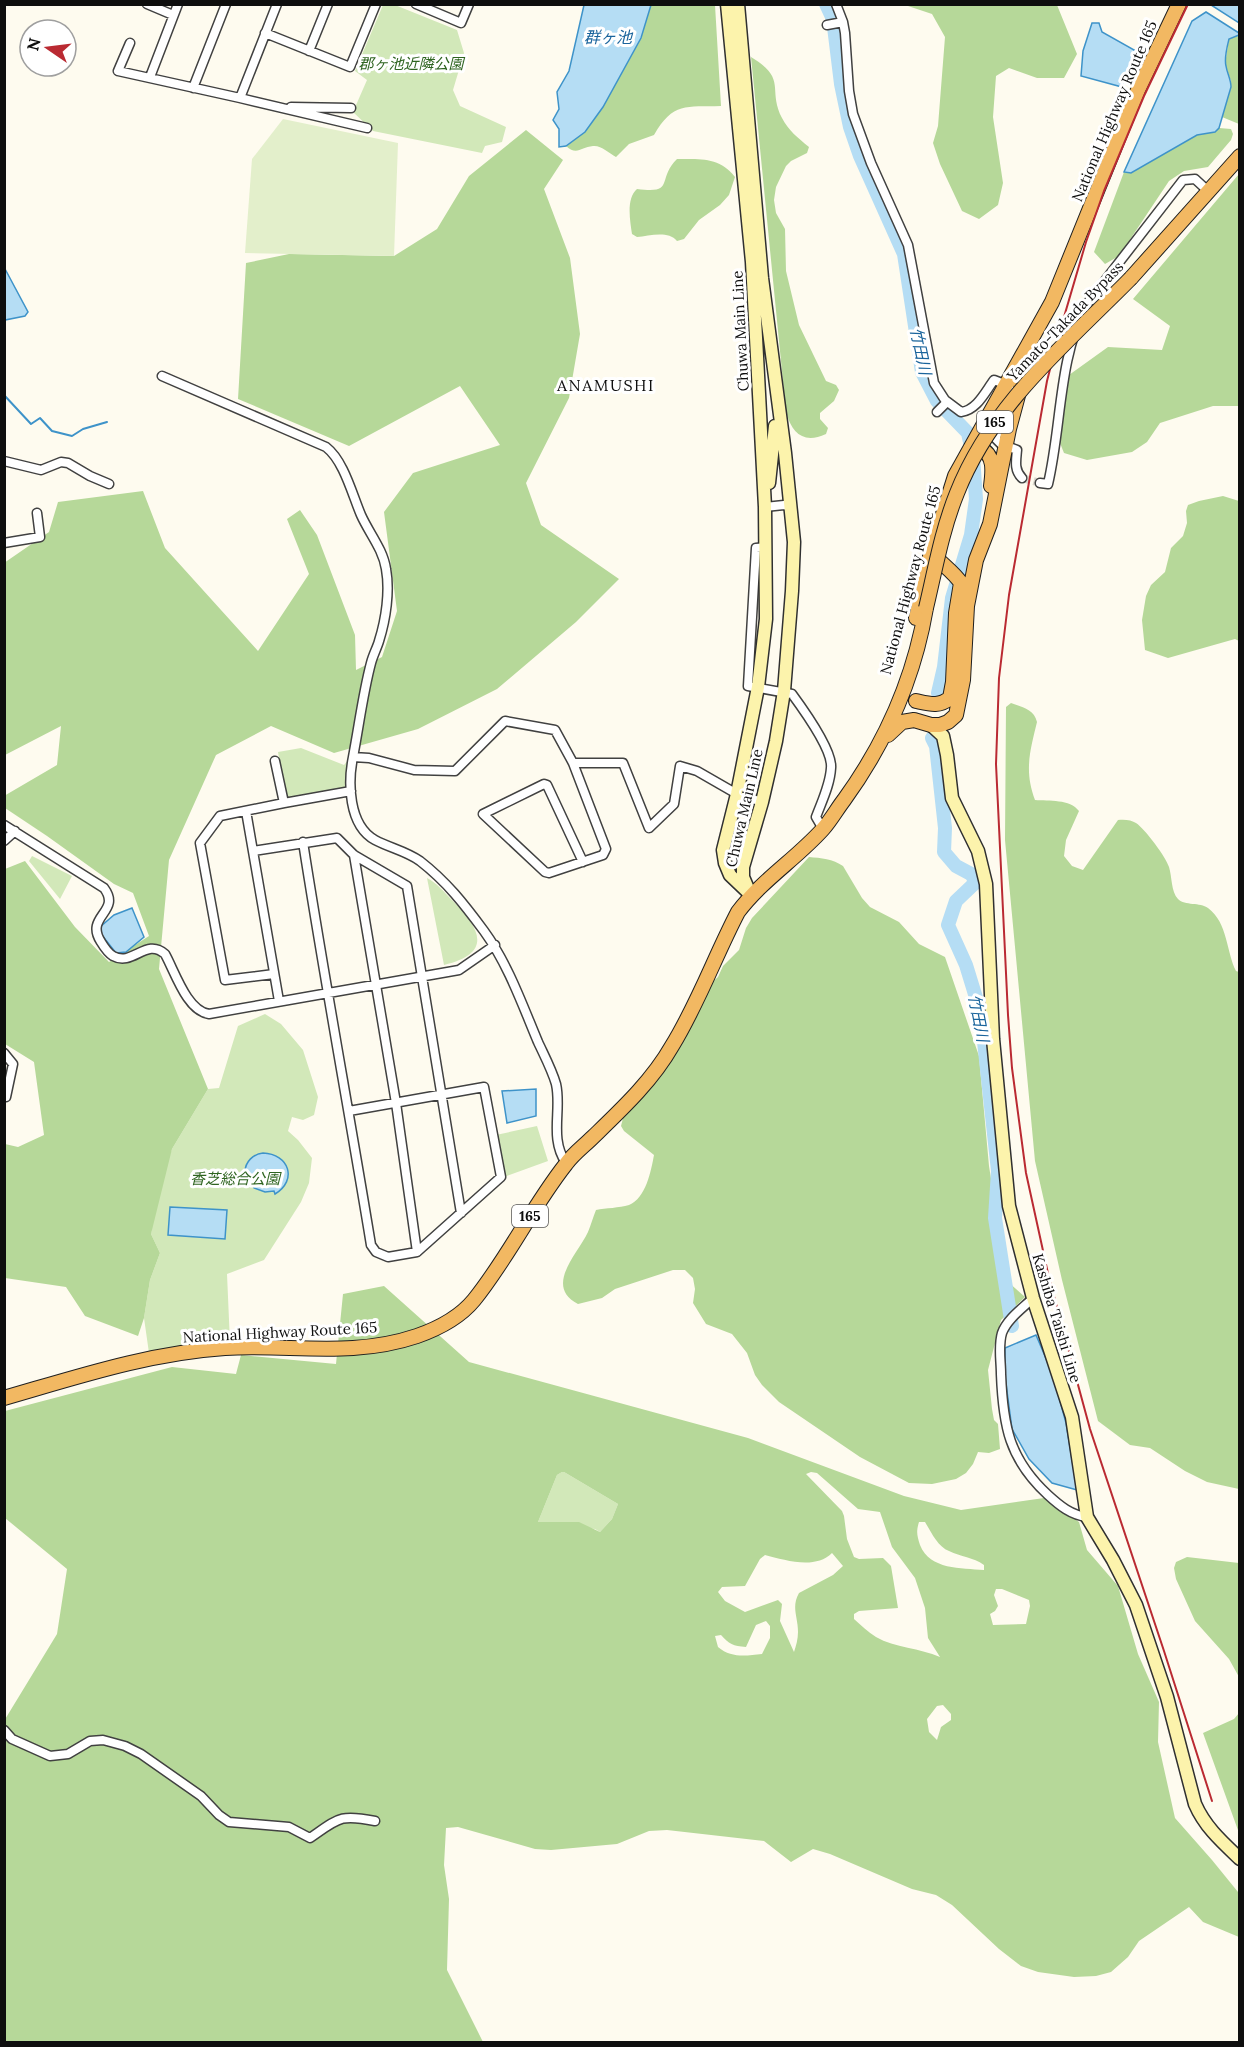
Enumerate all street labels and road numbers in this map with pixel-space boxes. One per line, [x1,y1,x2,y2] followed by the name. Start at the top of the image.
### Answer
[1067,18,1161,204] street label: National Highway Route 165
[1002,257,1127,386] street label: Yamato-Takada Bypass
[727,270,753,392] street label: Chuwa Main Line
[977,411,1013,433] road number: 165
[876,484,944,676] street label: National Highway Route 165
[721,747,767,869] street label: Chuwa Main Line
[512,1205,548,1227] road number: 165
[1028,1251,1086,1385] street label: Kashiba Taishi Line
[182,1317,378,1347] street label: National Highway Route 165

